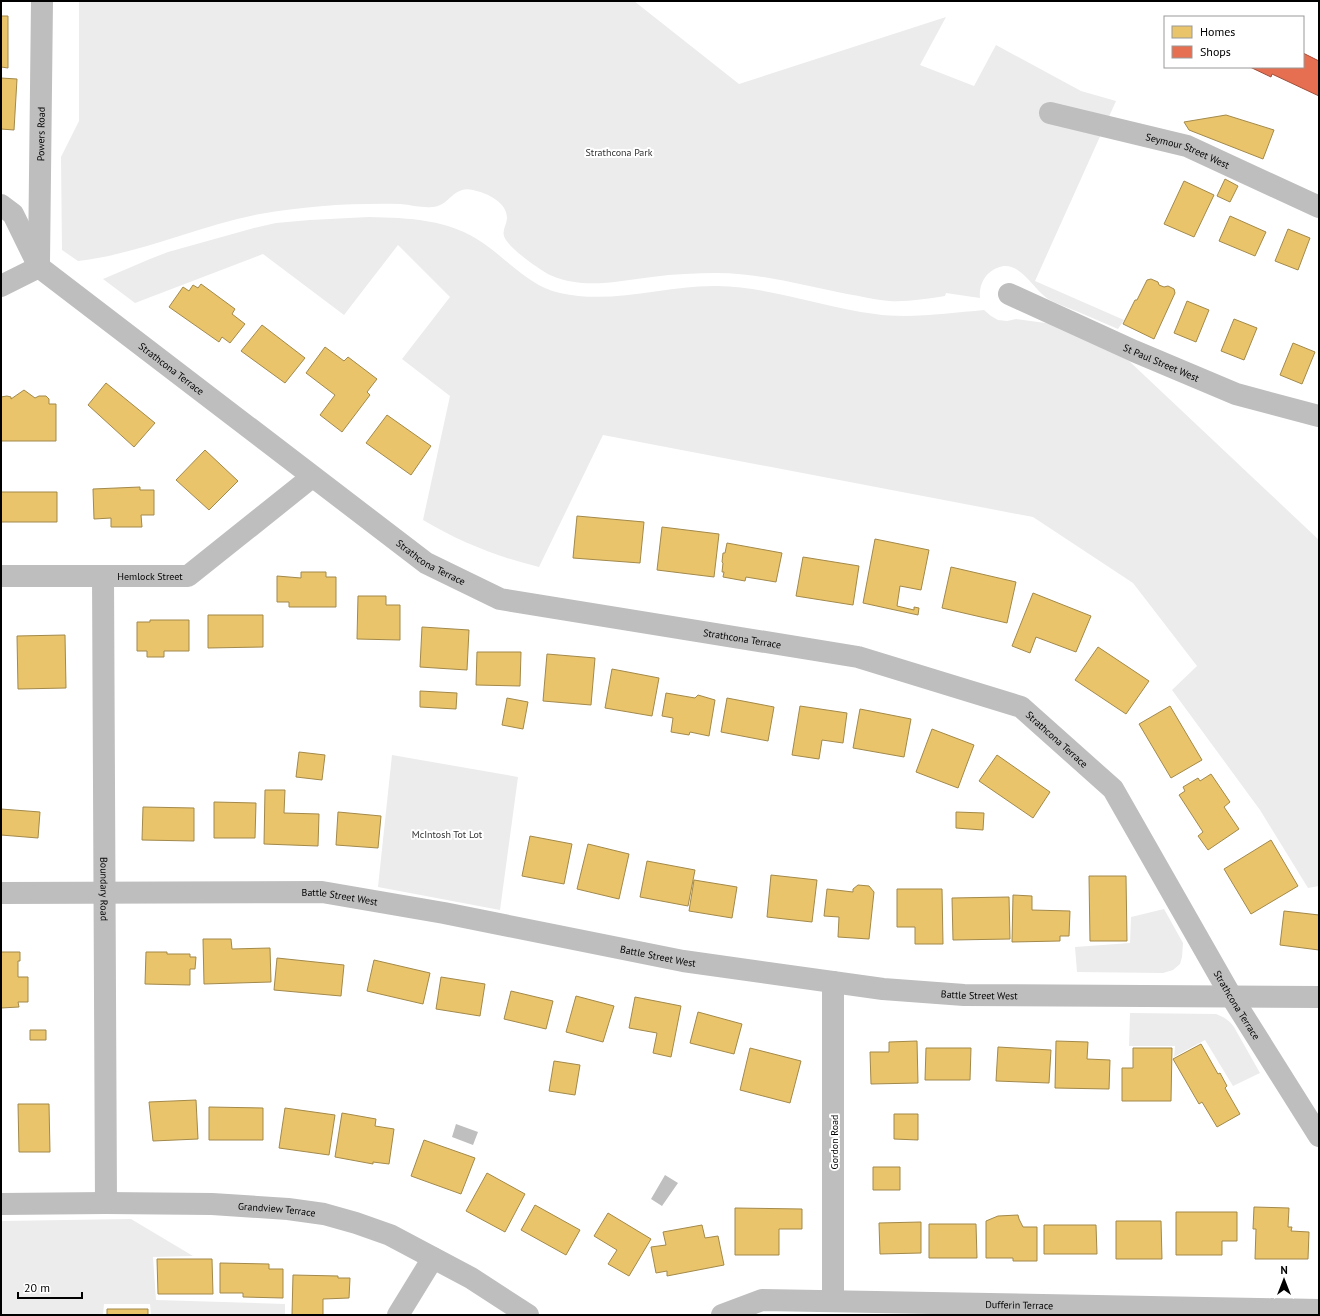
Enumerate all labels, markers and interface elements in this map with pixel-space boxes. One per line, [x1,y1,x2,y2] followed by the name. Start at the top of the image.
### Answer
[1164,16,1304,68] legend
[1200,24,1235,39] text: Homes
[1200,44,1231,59] text: Shops
[34,107,47,161] street label: Powers Road
[1144,130,1232,172] street label: Seymour Street West
[585,146,653,159] park label: Strathcona Park
[136,339,207,398] street label: Strathcona Terrace
[1121,341,1202,385] street label: St Paul Street West
[394,536,468,588] street label: Strathcona Terrace
[117,570,183,583] street label: Hemlock Street
[702,626,782,651] street label: Strathcona Terrace
[1023,708,1091,770] street label: Strathcona Terrace
[412,828,483,841] park label: McIntosh Tot Lot
[98,857,111,921] street label: Boundary Road
[302,885,379,908] street label: Battle Street West
[619,942,697,969] street label: Battle Street West
[1211,968,1263,1042] street label: Strathcona Terrace
[940,987,1018,1002] street label: Battle Street West
[828,1115,841,1169] street label: Gordon Road
[238,1199,316,1219] street label: Grandview Terrace
[1264,1260,1304,1300] north arrow
[1280,1263,1288,1277] text: N
[18,1274,82,1300] scale bar
[24,1280,50,1295] text: 20 m
[985,1298,1053,1312] street label: Dufferin Terrace

